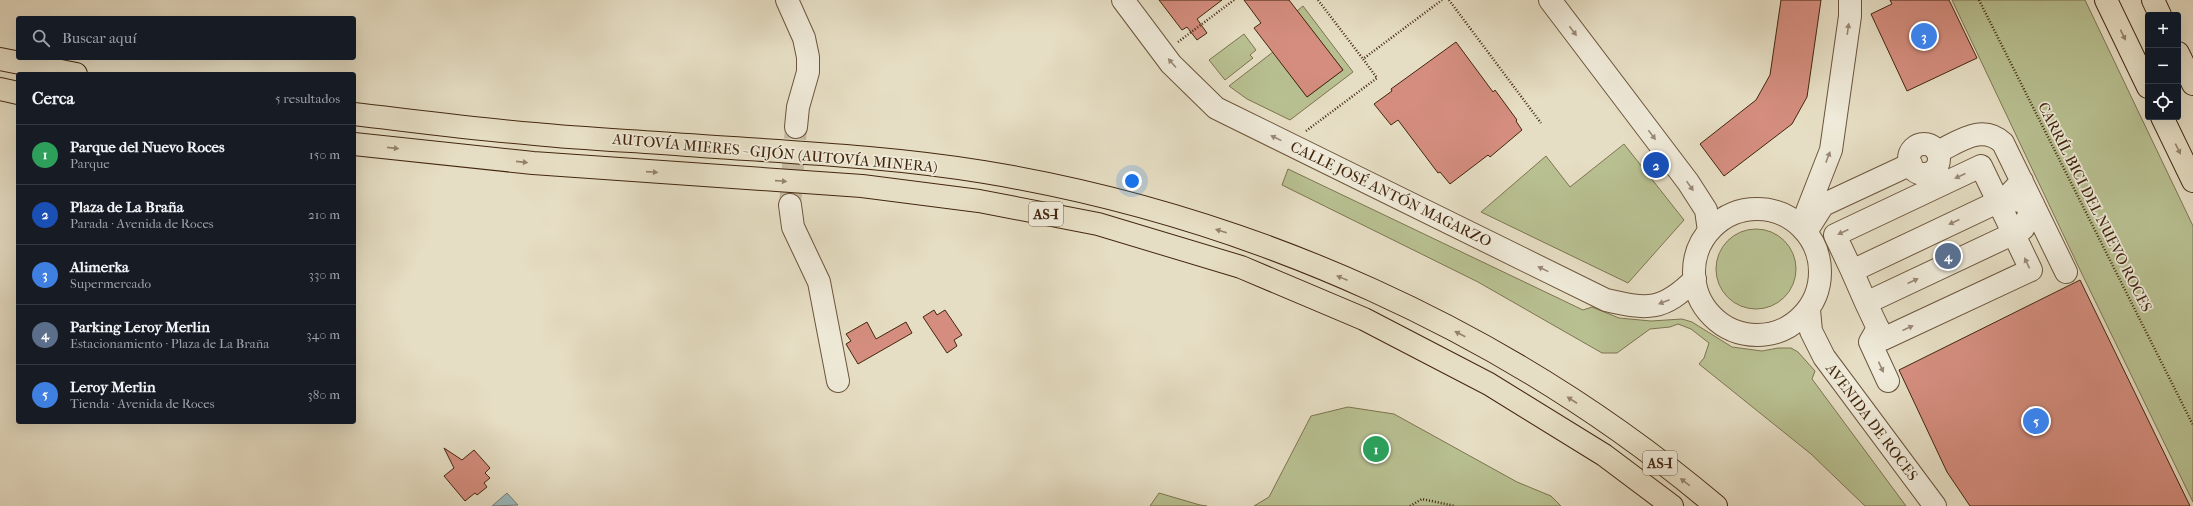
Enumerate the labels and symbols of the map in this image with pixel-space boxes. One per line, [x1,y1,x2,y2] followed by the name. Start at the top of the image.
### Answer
[1911,21,1937,51] pin: 3
[1845,23,1851,35] one-way arrow
[1569,26,1577,36] one-way arrow
[2120,30,2126,41] one-way arrow
[1167,58,1176,69] one-way arrow
[2034,99,2156,315] street label: CARRÍL BICI DEL NUEVO ROCES
[1648,129,1656,140] one-way arrow
[611,130,938,176] street label: AUTOVÍA MIERES - GIJÓN (AUTOVÍA MINERA)
[1270,135,1282,141] one-way arrow
[1287,137,1495,251] street label: CALLE JOSÉ ANTÓN MAGARZO
[2175,143,2181,155] one-way arrow
[387,145,399,151] one-way arrow
[1643,150,1669,180] pin: 2
[1825,152,1831,163] one-way arrow
[516,159,528,165] one-way arrow
[646,168,658,175] one-way arrow
[1122,171,1142,191] your location
[1954,173,1966,179] one-way arrow
[775,177,787,184] one-way arrow
[1686,180,1694,191] one-way arrow
[1029,202,1063,226] road number: AS-I
[1948,219,1960,225] one-way arrow
[1215,228,1227,234] one-way arrow
[1837,229,1848,235] one-way arrow
[1935,241,1961,271] pin: 4
[2024,257,2030,268] one-way arrow
[1538,266,1549,272] one-way arrow
[1337,275,1348,281] one-way arrow
[1908,278,1919,284] one-way arrow
[1658,299,1670,305] one-way arrow
[1902,324,1914,330] one-way arrow
[1454,331,1465,337] one-way arrow
[1822,359,1922,484] street label: AVENIDA DE ROCES
[1878,361,1884,373] one-way arrow
[1566,396,1577,403] one-way arrow
[2023,406,2049,436] pin: 5
[1363,434,1389,464] pin: 1
[1643,451,1677,475] road number: AS-I
[1680,478,1690,486] one-way arrow

